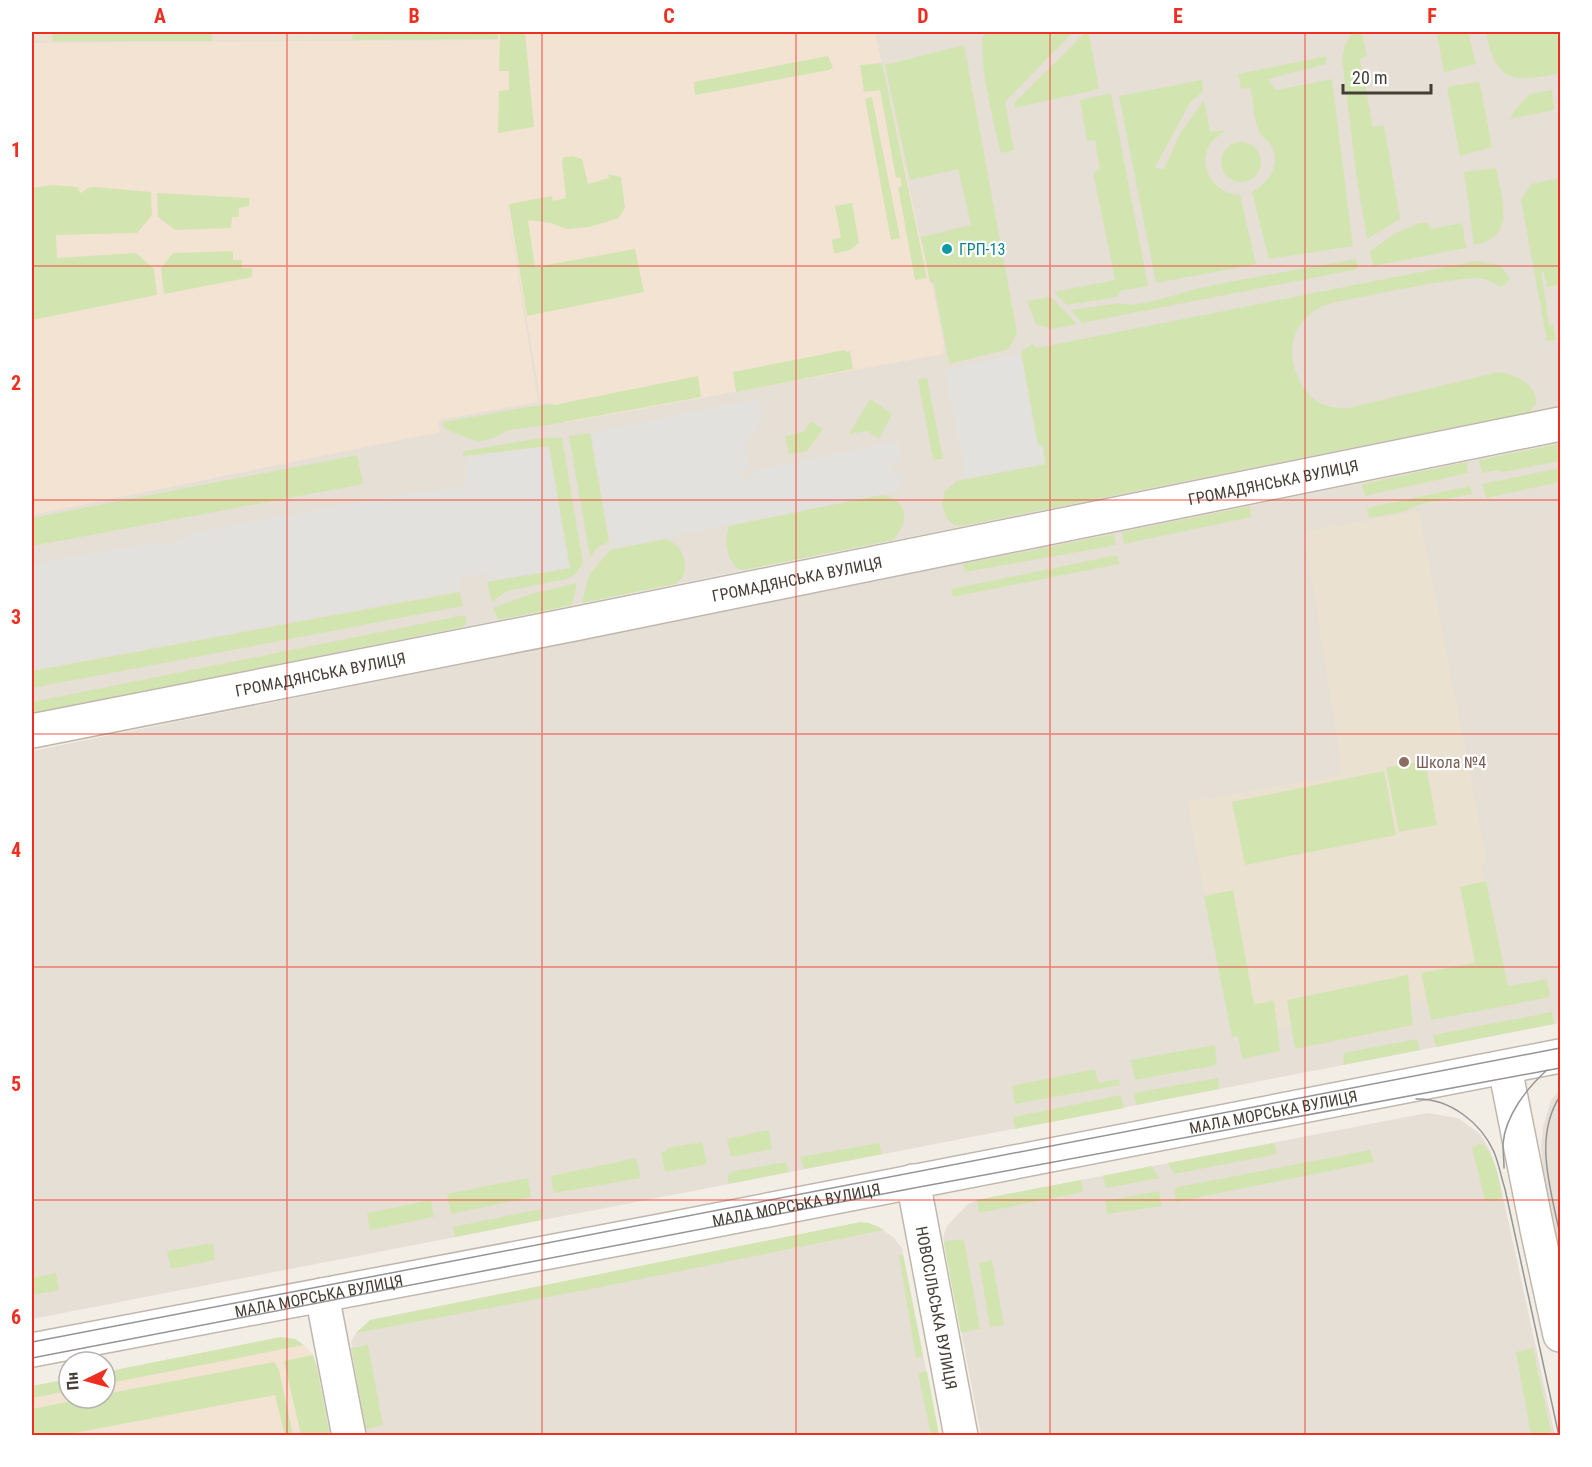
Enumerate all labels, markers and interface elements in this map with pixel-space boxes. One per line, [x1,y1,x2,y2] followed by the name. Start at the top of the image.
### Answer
[154,4,166,28] text: A
[408,4,420,28] text: B
[663,4,675,28] text: C
[917,4,929,28] text: D
[1173,4,1183,28] text: E
[1427,4,1437,28] text: F
[1343,57,1432,95] scale bar
[1352,67,1387,88] text: 20 m
[11,138,21,162] text: 1
[959,240,1005,259] place label: ГРП-13
[940,242,954,256] marker: ГРП-13
[11,371,21,395] text: 2
[1187,456,1360,509] street label: ГРОМАДЯНСЬКА ВУЛИЦЯ
[710,553,884,606] street label: ГРОМАДЯНСЬКА ВУЛИЦЯ
[11,605,21,629] text: 3
[234,648,407,701] street label: ГРОМАДЯНСЬКА ВУЛИЦЯ
[1416,753,1486,772] place label: Школа №4
[1397,755,1411,769] marker: Школа №4
[11,838,21,862] text: 4
[11,1072,21,1096] text: 5
[1188,1087,1359,1138] street label: МАЛА МОРСЬКА ВУЛИЦЯ
[711,1179,882,1231] street label: МАЛА МОРСЬКА ВУЛИЦЯ
[912,1225,961,1391] street label: НОВОСІЛЬСЬКА ВУЛИЦЯ
[233,1271,405,1321] street label: МАЛА МОРСЬКА ВУЛИЦЯ
[11,1305,21,1329] text: 6
[57,1350,117,1410] north arrow
[62,1372,83,1391] text: Пн

